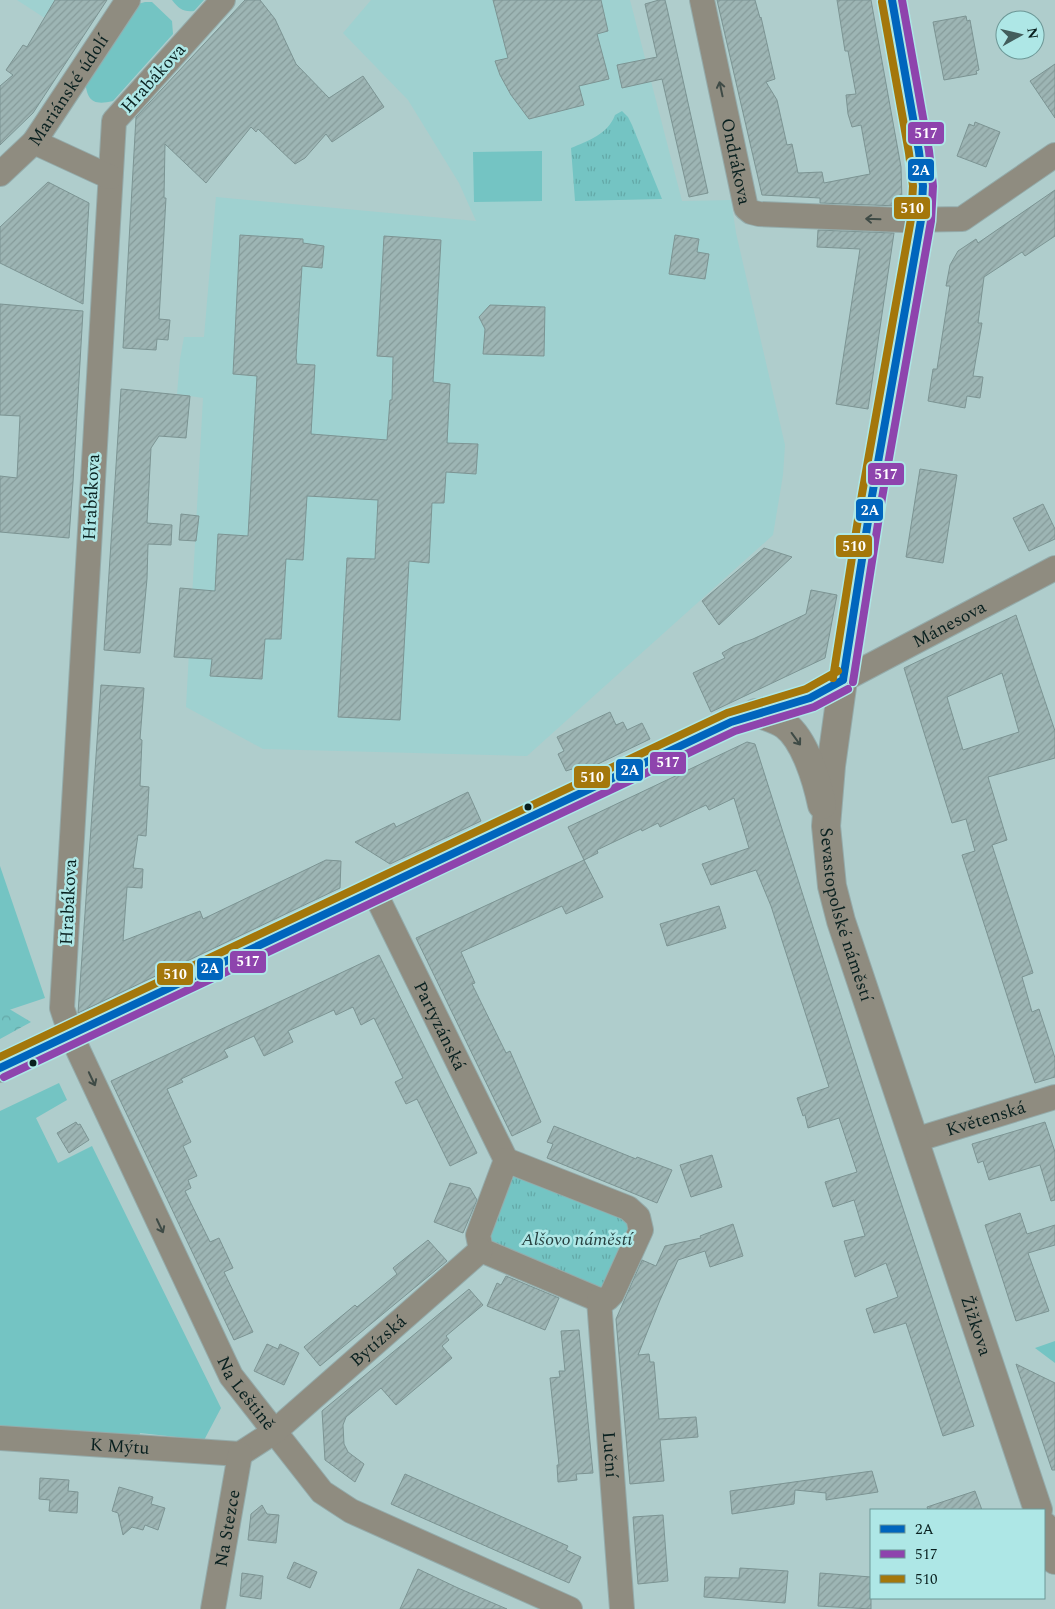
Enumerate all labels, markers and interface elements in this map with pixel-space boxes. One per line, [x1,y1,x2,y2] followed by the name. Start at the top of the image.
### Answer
[995,10,1045,60] north arrow
[1021,26,1044,40] text: N
[22,28,117,152] street label: Mariánské údolí
[114,37,192,119] street label: Hrabákova
[716,82,725,98] one-way arrow
[713,116,758,208] street label: Ondrákova
[907,121,945,145] line badge: 517
[914,123,938,144] text: 517
[907,158,935,182] line badge: 2A
[912,160,931,181] text: 2A
[893,196,931,220] line badge: 510
[900,198,924,219] text: 510
[865,214,881,223] one-way arrow
[76,453,107,541] street label: Hrabákova
[867,462,905,486] line badge: 517
[874,464,898,485] text: 517
[855,498,884,522] line badge: 2A
[861,500,880,521] text: 2A
[835,534,873,558] line badge: 510
[842,536,866,557] text: 510
[908,594,991,655] street label: Mánesova
[791,732,801,746] one-way arrow
[649,751,687,775] line badge: 517
[656,752,680,773] text: 517
[615,758,644,782] line badge: 2A
[621,760,640,781] text: 2A
[573,765,611,789] line badge: 510
[580,767,604,788] text: 510
[523,802,533,812] unlabelled marker
[812,826,880,1006] street label: Sevastopolské náměstí
[53,858,84,946] street label: Hrabákova
[229,950,267,974] line badge: 517
[236,951,260,972] text: 517
[196,957,224,981] line badge: 2A
[201,958,220,979] text: 2A
[156,962,194,986] line badge: 510
[163,964,187,985] text: 510
[406,977,473,1075] street label: Partyzánská
[28,1058,38,1068] unlabelled marker
[88,1071,97,1086] one-way arrow
[943,1094,1029,1144] street label: Květenská
[156,1218,166,1233] one-way arrow
[521,1226,634,1253] park label: Alšovo náměstí
[953,1292,999,1360] street label: Žižkova
[344,1308,413,1373] street label: Bytízská
[210,1352,282,1436] street label: Na Leštině
[89,1431,150,1462] street label: K Mýtu
[595,1431,625,1480] street label: Luční
[208,1487,248,1569] street label: Na Stezce
[870,1509,1045,1599] legend
[915,1518,934,1541] text: 2A
[915,1543,938,1566] text: 517
[915,1568,938,1591] text: 510

